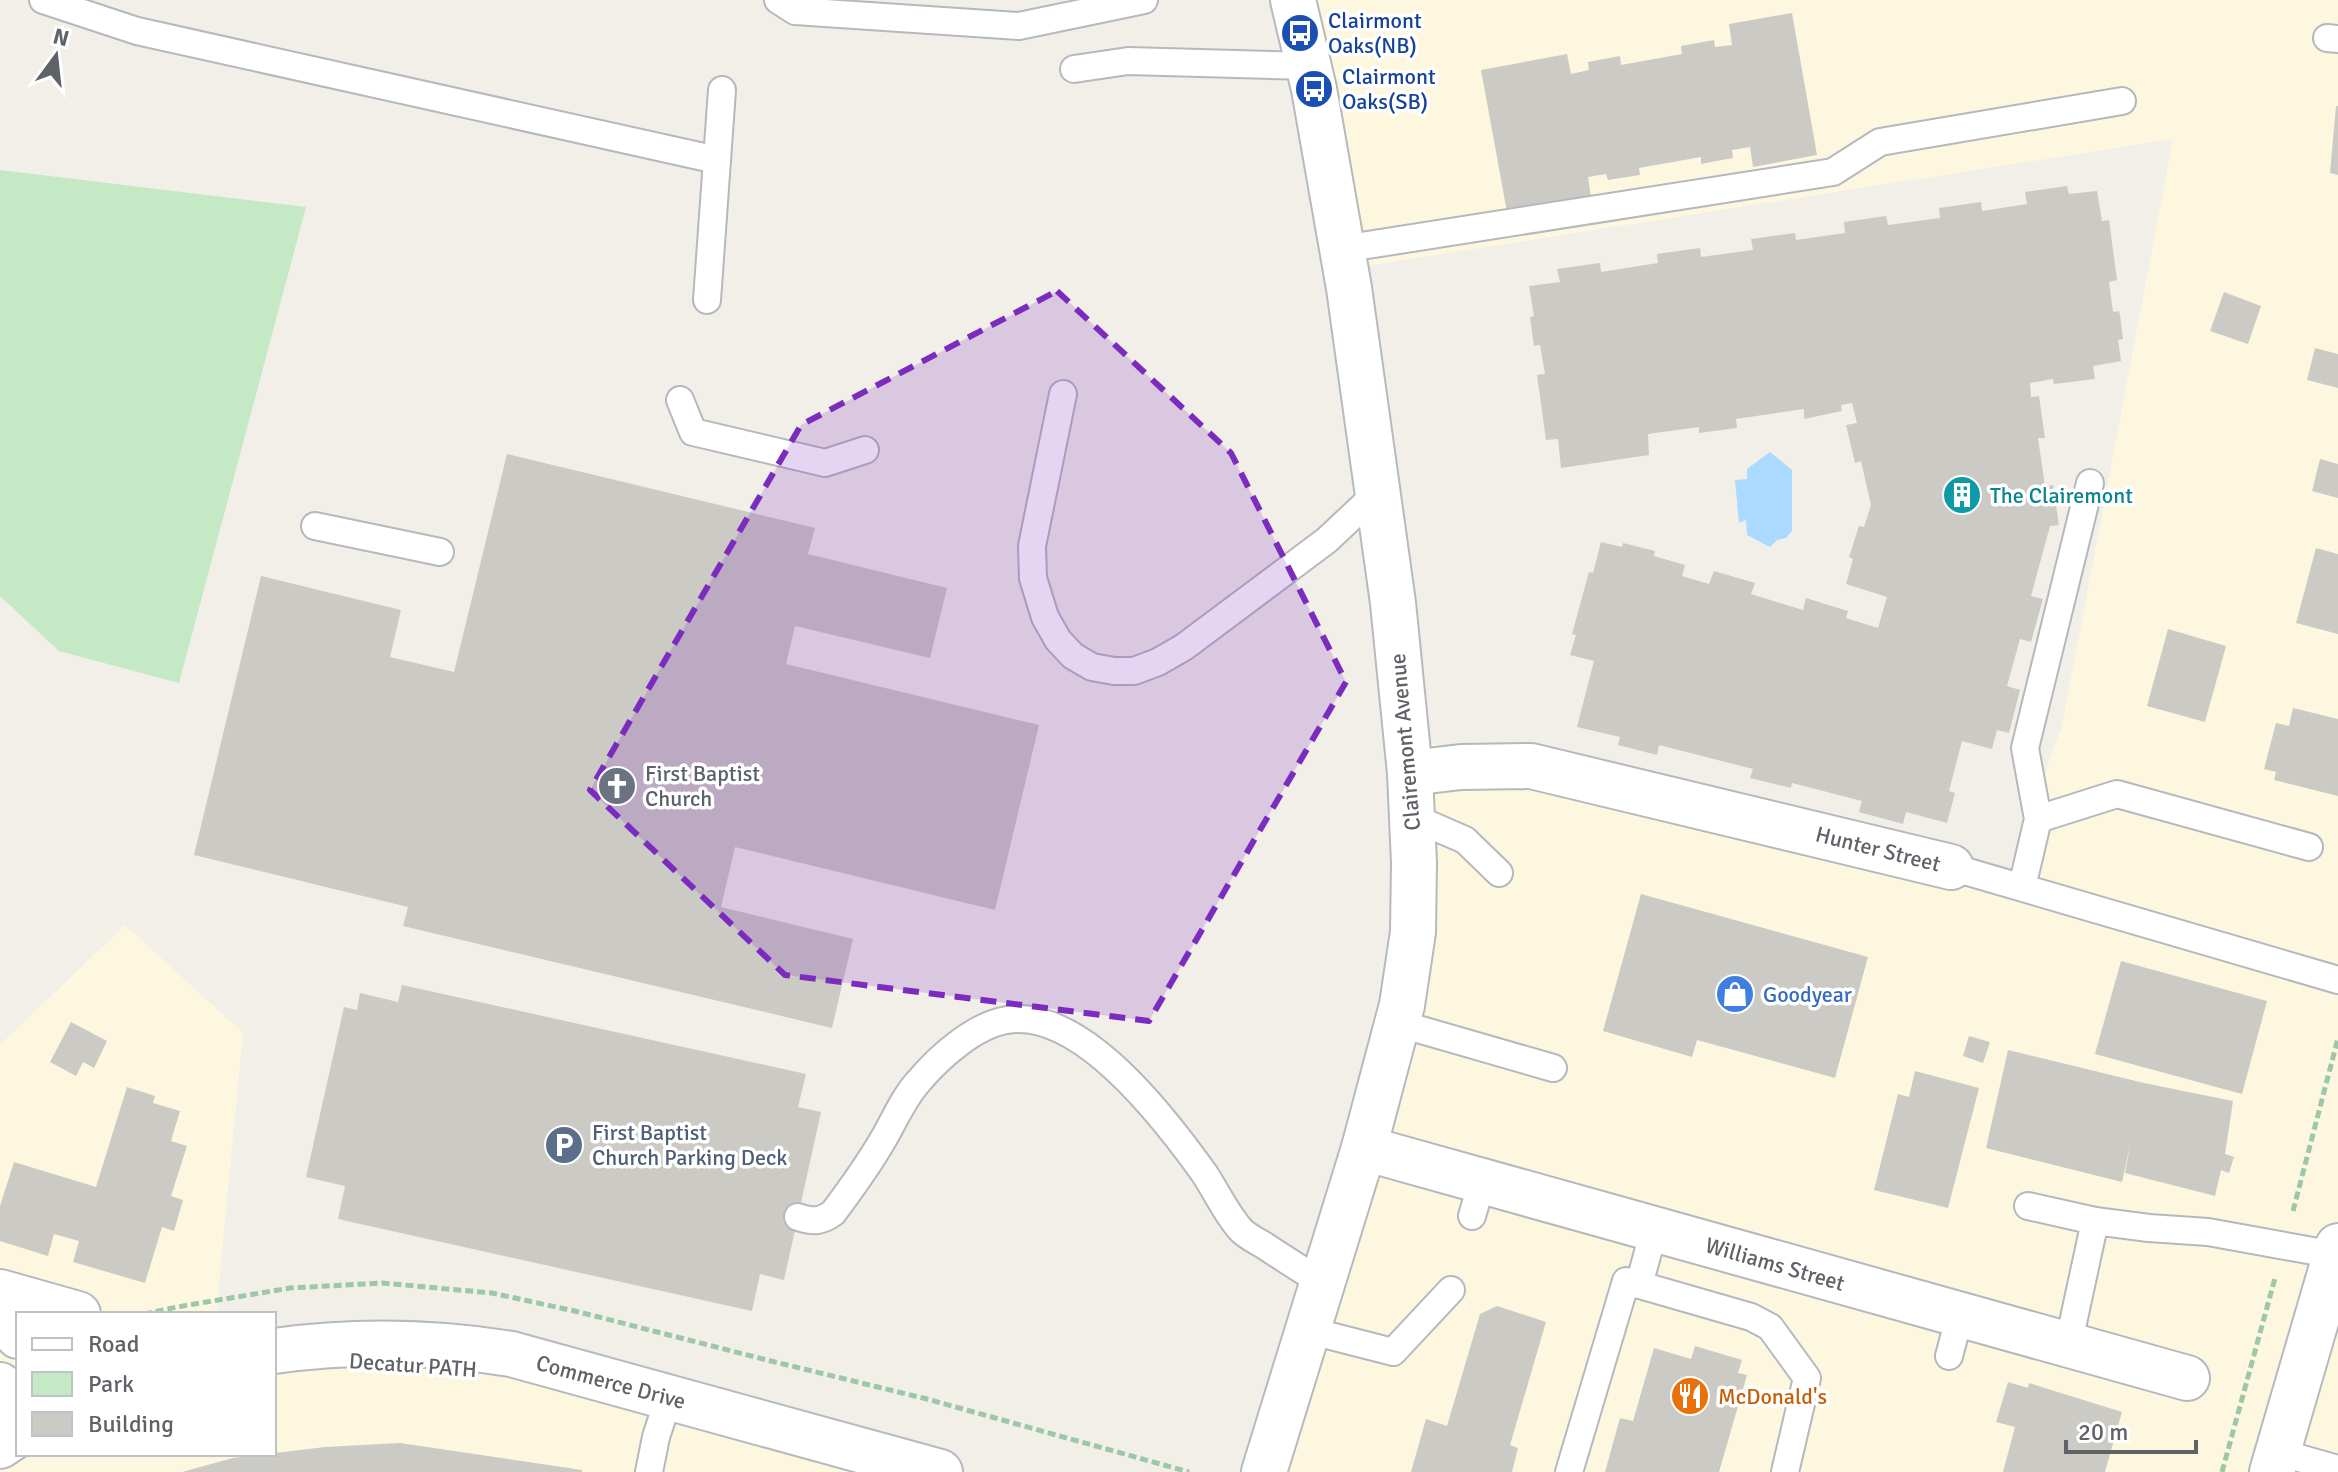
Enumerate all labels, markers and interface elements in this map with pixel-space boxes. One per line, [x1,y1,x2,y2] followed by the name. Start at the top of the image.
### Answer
[1328,7,1422,59] place label: Clairmont Oaks(NB)
[1279,12,1321,54] bus stop icon: Clairmont Oaks(NB)
[16,16,96,96] north arrow
[50,22,72,52] text: N
[1342,63,1436,115] place label: Clairmont Oaks(SB)
[1293,68,1335,110] bus stop icon: Clairmont Oaks(SB)
[1941,474,1983,516] building icon: The Clairemont
[1990,482,2133,509] place label: The Clairemont
[1384,652,1426,832] street label: Clairemont Avenue
[645,760,760,812] place label: First Baptist Church
[596,765,638,807] church icon: First Baptist Church
[1813,820,1943,878] street label: Hunter Street
[1714,973,1756,1015] shop icon: Goodyear
[1763,981,1852,1008] place label: Goodyear
[592,1119,787,1171] place label: First Baptist Church Parking Deck
[543,1124,585,1166] parking icon: First Baptist Church Parking Deck
[1702,1231,1848,1297] street label: Williams Street
[16,1312,276,1456] legend
[88,1329,139,1359] text: Road
[348,1347,478,1383] street label: Decatur PATH
[533,1349,689,1415] street label: Commerce Drive
[88,1369,134,1399] text: Park
[1669,1375,1711,1417] restaurant icon: McDonald's
[1718,1383,1827,1410] place label: McDonald's
[2066,1404,2196,1454] scale bar
[88,1409,174,1439] text: Building
[2078,1417,2128,1447] text: 20 m

